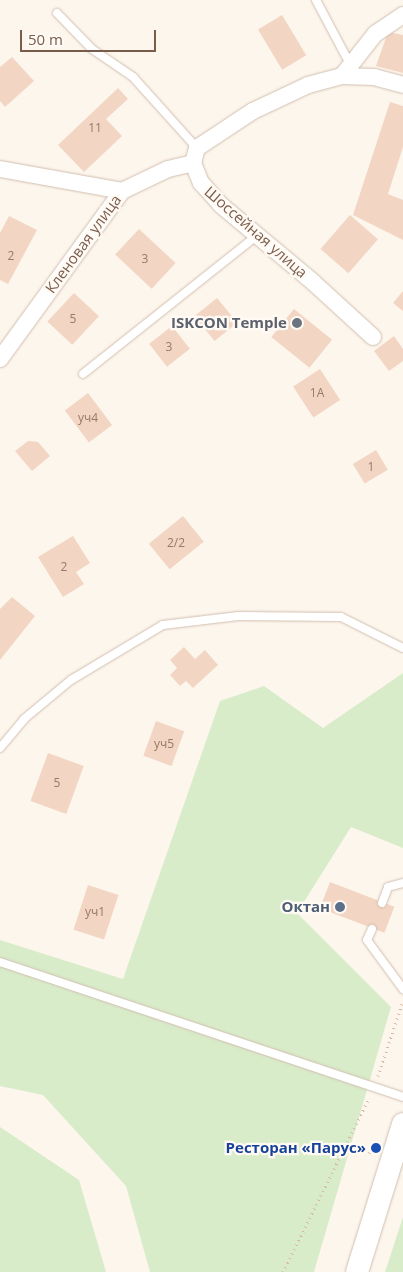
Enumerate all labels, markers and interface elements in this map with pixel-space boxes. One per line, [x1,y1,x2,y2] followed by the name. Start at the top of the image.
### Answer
[22,20,159,52] scale bar
[28,29,63,49] text: 50 m
[88,121,102,135] house number: 11
[201,182,311,282] street label: Шоссейная улица
[41,191,125,297] street label: Кленовая улица
[8,249,14,263] house number: 2
[142,252,148,266] house number: 3
[70,312,76,326] house number: 5
[171,314,287,332] place label: ISKCON Temple
[291,317,303,329] marker: ISKCON Temple
[166,340,172,354] house number: 3
[310,386,324,400] house number: 1А
[78,411,98,425] house number: уч4
[368,460,374,474] house number: 1
[167,536,185,550] house number: 2/2
[61,560,67,574] house number: 2
[154,737,174,751] house number: уч5
[54,776,60,790] house number: 5
[281,898,330,916] place label: Октан
[334,901,346,913] marker: Октан
[85,905,105,919] house number: уч1
[226,1139,366,1157] place label: Ресторан «Парус»
[370,1142,382,1154] marker: Ресторан «Парус»

